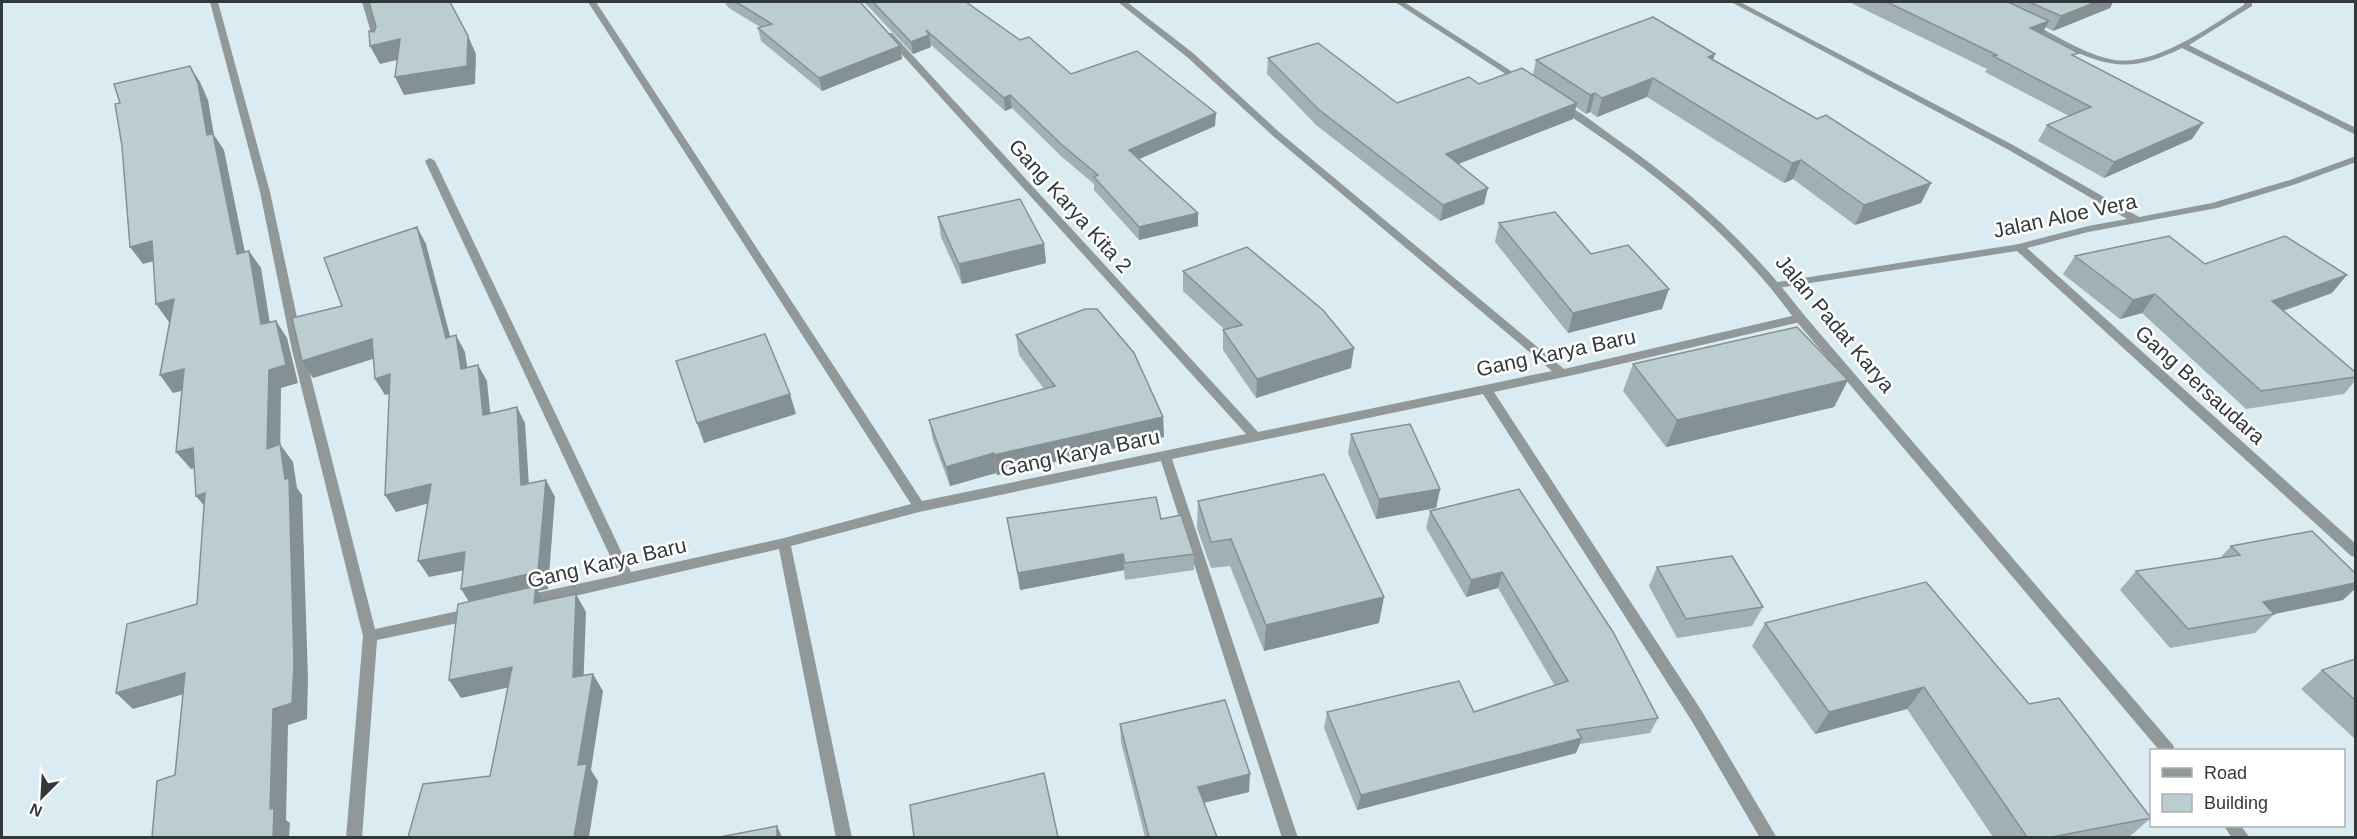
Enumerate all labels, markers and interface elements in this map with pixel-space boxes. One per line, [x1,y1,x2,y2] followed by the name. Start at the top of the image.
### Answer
[1004,134,1136,277] street label: Gang Karya Kita 2
[1991,189,2139,242] street label: Jalan Aloe Vera
[1771,251,1900,397] street label: Jalan Padat Karya
[2131,321,2270,449] street label: Gang Bersaudara
[1474,324,1638,381] street label: Gang Karya Baru
[998,424,1162,481] street label: Gang Karya Baru
[525,533,689,592] street label: Gang Karya Baru
[2150,749,2345,827] legend
[2204,763,2247,783] text: Road
[12,767,72,827] north arrow
[2204,793,2268,813] text: Building
[27,800,45,820] text: N

